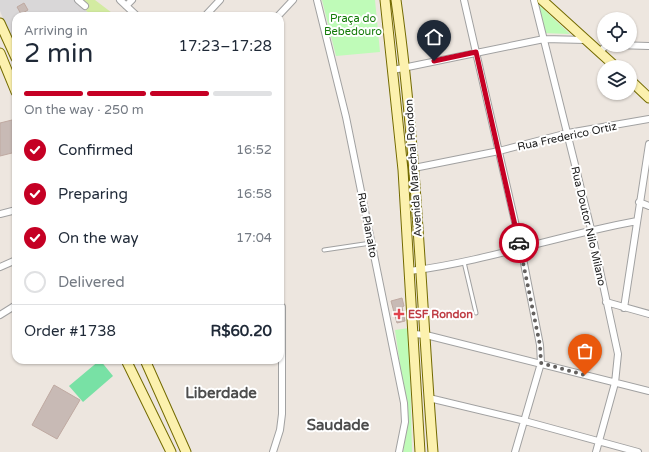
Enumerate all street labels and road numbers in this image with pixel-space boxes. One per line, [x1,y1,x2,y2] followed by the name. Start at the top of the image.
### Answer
[402,99,425,237] street label: Avenida Marechal Rondon
[516,120,618,153] street label: Rua Frederico Ortiz
[568,165,609,287] street label: Rua Doutor Nilo Milano
[355,191,380,259] street label: Rua Planalto

